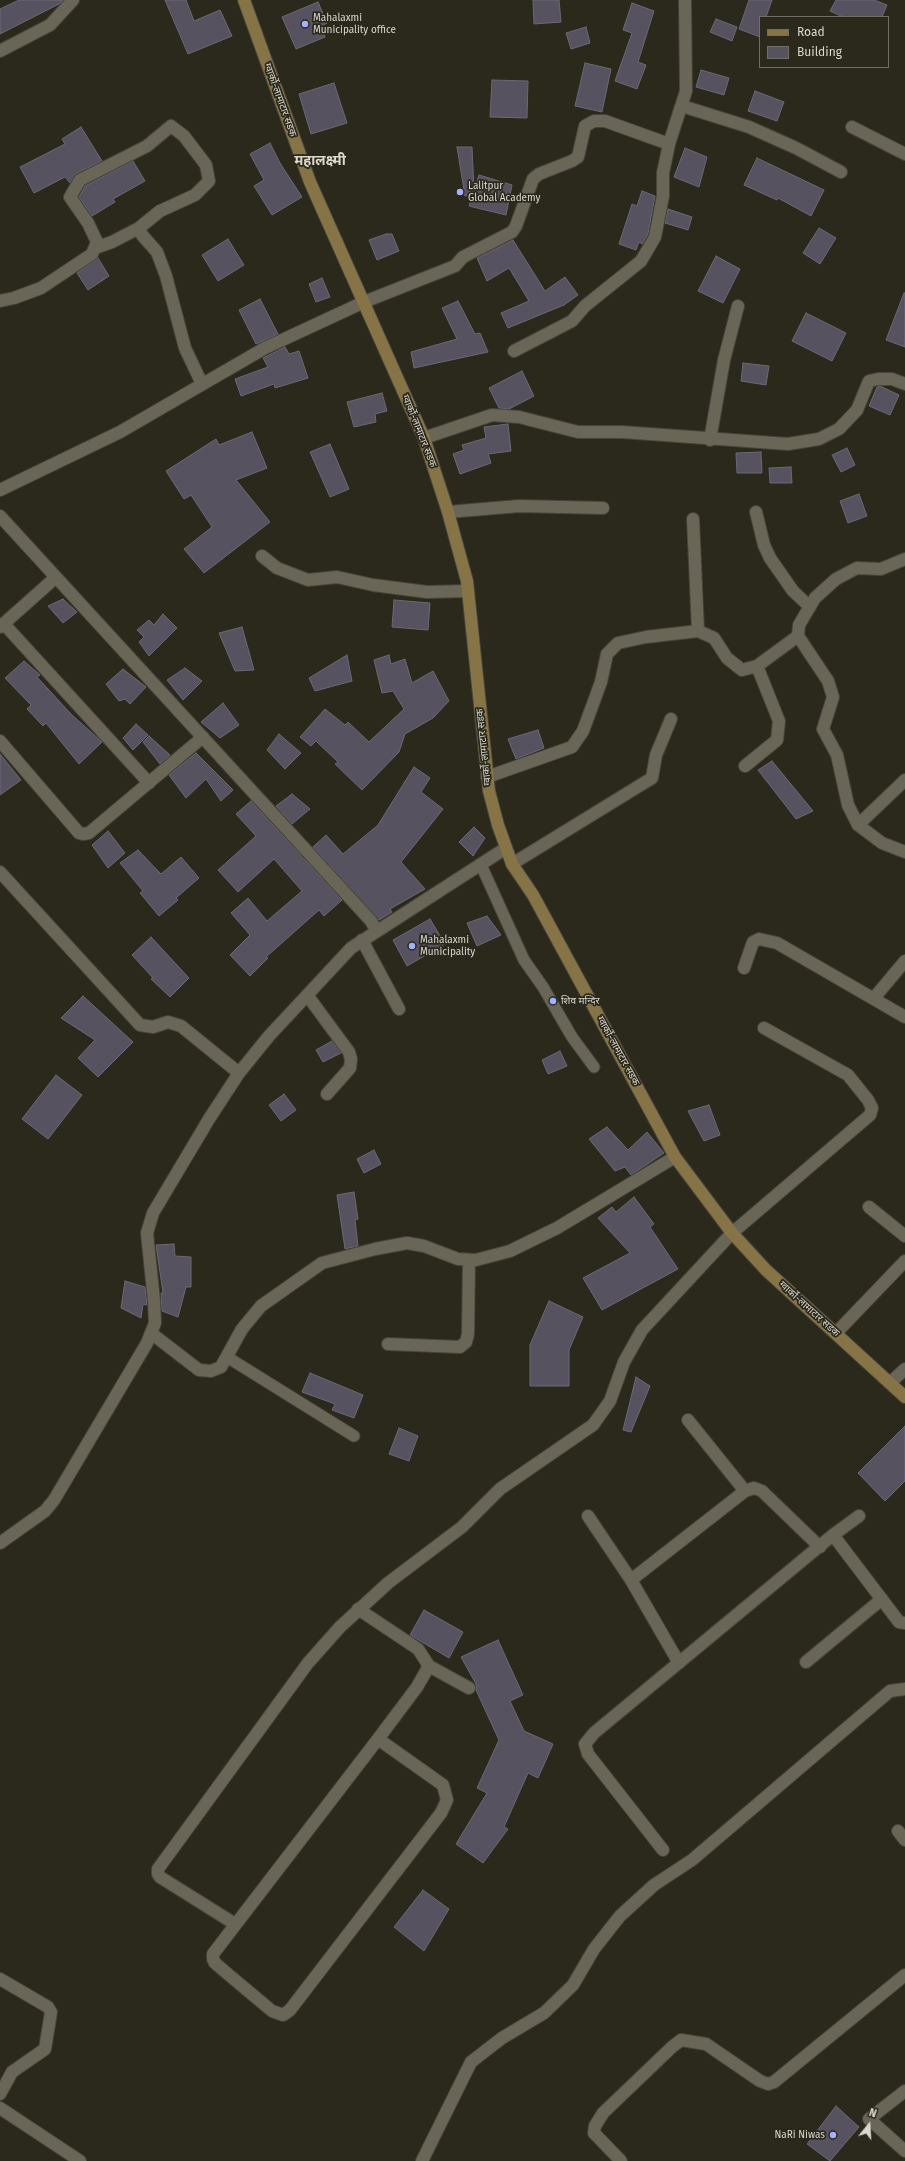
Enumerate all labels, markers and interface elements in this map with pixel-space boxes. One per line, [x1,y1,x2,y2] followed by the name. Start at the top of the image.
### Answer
[313,12,396,36] place label: Mahalaxmi Municipality office
[759,16,889,68] legend
[300,19,310,29] marker: Mahalaxmi Municipality office
[797,25,825,39] text: Road
[797,45,842,59] text: Building
[261,62,299,138] street label: ग्वार्को-लामाटार सडक
[294,153,346,169] district label: महालक्ष्मी
[468,180,540,204] place label: Lalitpur Global Academy
[455,187,465,197] marker: Lalitpur Global Academy
[399,393,439,469] street label: ग्वार्को-लामाटार सडक
[474,708,494,786] street label: ग्वार्को-लामाटार सडक
[420,934,475,958] place label: Mahalaxmi Municipality
[407,941,417,951] marker: Mahalaxmi Municipality
[561,995,600,1007] place label: शिव मन्दिर
[548,996,558,1006] marker: शिव मन्दिर
[594,1014,642,1088] street label: ग्वार्को-लामाटार सडक
[776,1279,842,1339] street label: ग्वार्को-लामाटार सडक
[849,2105,889,2145] north arrow
[867,2106,878,2120] text: N
[775,2129,825,2141] place label: NaRi Niwas
[828,2130,838,2140] marker: NaRi Niwas

